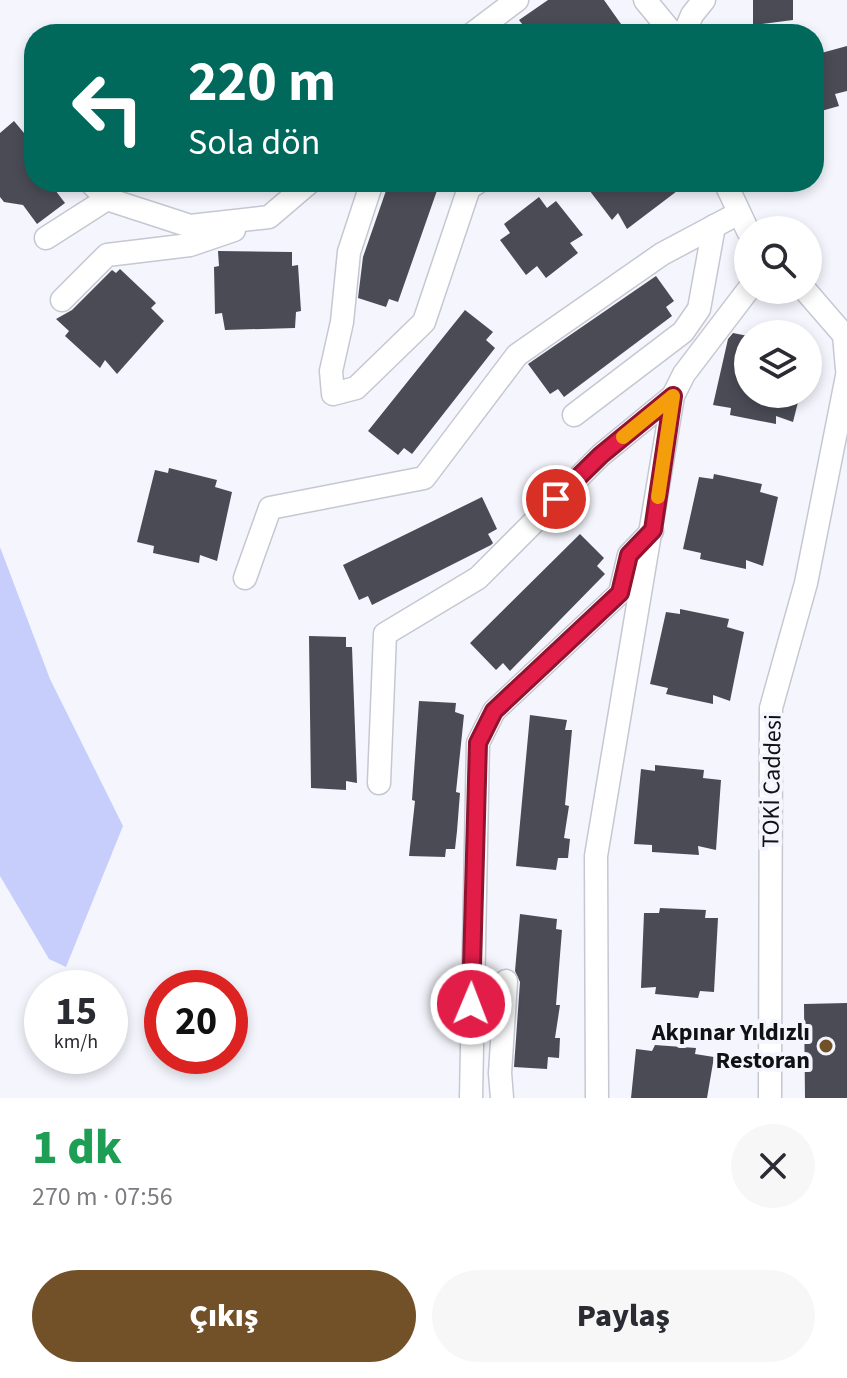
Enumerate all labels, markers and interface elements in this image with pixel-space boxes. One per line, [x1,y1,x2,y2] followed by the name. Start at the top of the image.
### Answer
[188,43,336,122] text: 220 m
[56,56,160,160] icon: left
[188,117,320,168] text: Sola dön
[734,216,822,408] map controls
[734,216,822,304] button: search
[734,320,822,408] button: layers
[522,465,590,533] pin
[534,477,578,521] icon: arrive
[753,714,791,848] street label: TOKİ Caddesi
[429,962,513,1046] position arrow
[144,970,248,1074] speed limit sign: 20
[55,983,97,1040] text: 15
[651,1015,810,1078] place label: Akpınar Yıldızlı Restoran
[54,1028,98,1056] text: km/h
[817,1037,835,1055] marker: Akpınar Yıldızlı Restoran
[32,1114,122,1182] text: 1 dk
[731,1124,815,1208] button: close
[32,1178,173,1215] text: 270 m · 07:56
[32,1270,416,1362] button: Çıkış
[432,1270,815,1362] button: Paylaş

